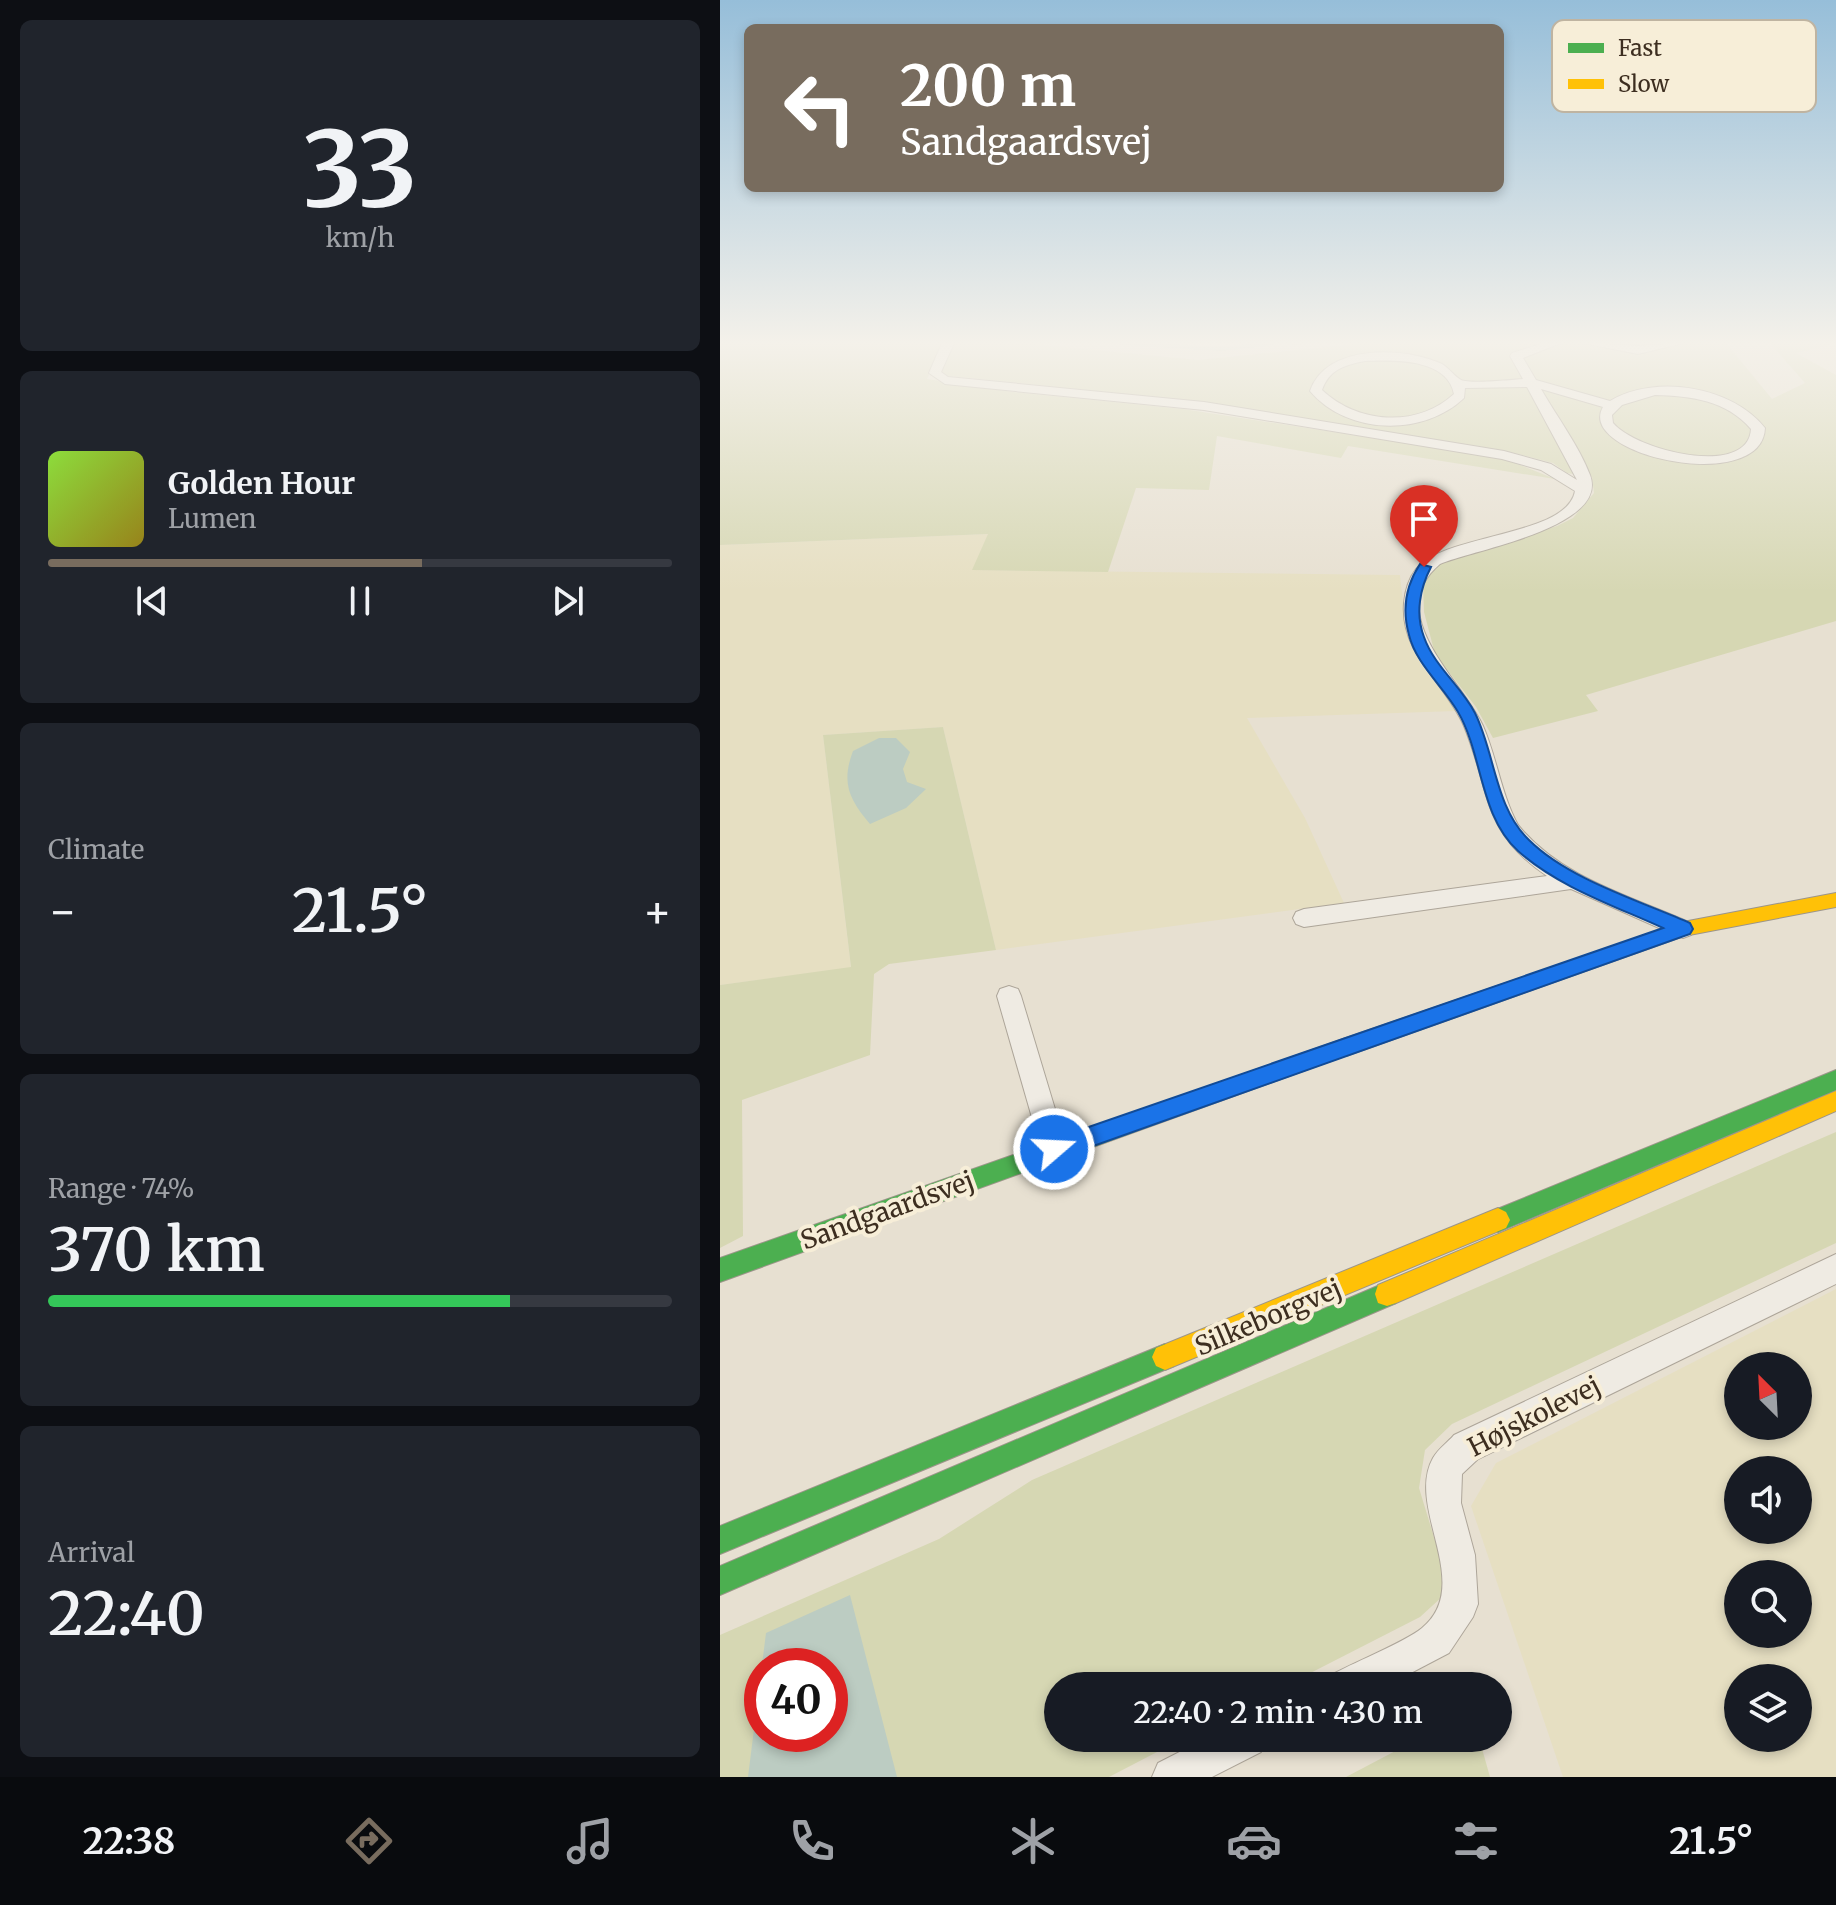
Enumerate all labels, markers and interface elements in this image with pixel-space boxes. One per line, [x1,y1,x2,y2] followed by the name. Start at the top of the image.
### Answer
[1552,20,1816,112] legend
[1618,34,1662,62] text: Fast
[900,51,1076,121] text: 200 m
[768,56,872,160] icon: left
[1618,70,1669,98] text: Slow
[303,104,417,234] text: 33
[900,120,1152,165] text: Sandgaardsvej
[326,221,394,254] text: km/h
[168,464,355,502] text: Golden Hour
[1390,485,1458,567] pin
[1402,497,1446,541] icon: arrive
[168,502,257,535] text: Lumen
[130,579,174,623] icon: previous
[338,579,382,623] icon: pause
[546,579,590,623] icon: next
[48,833,144,866] text: Climate
[292,873,428,948] text: 21.5°
[48,884,77,939] text: −
[643,884,672,939] text: +
[1012,1107,1096,1191] position arrow
[796,1163,978,1257] street label: Sandgaardsvej
[48,1172,195,1205] text: Range · 74%
[48,1212,265,1287] text: 370 km
[1190,1271,1346,1363] street label: Silkeborgvej
[1724,1352,1812,1440] north arrow
[1724,1352,1812,1752] map controls
[1462,1369,1606,1463] street label: Højskolevej
[1724,1456,1812,1544] button: sound
[48,1536,135,1569] text: Arrival
[1724,1560,1812,1648] button: search
[48,1576,205,1651] text: 22:40
[744,1648,848,1752] speed limit sign: 40
[1724,1664,1812,1752] button: layers
[1133,1693,1423,1731] text: 22:40 · 2 min · 430 m
[341,1813,397,1869] icon: directions
[562,1813,618,1869] icon: music
[784,1813,840,1869] icon: phone
[1005,1813,1061,1869] icon: climate
[1226,1813,1282,1869] icon: car
[1448,1813,1504,1869] icon: filters
[83,1819,175,1864] text: 22:38
[1669,1819,1753,1864] text: 21.5°

